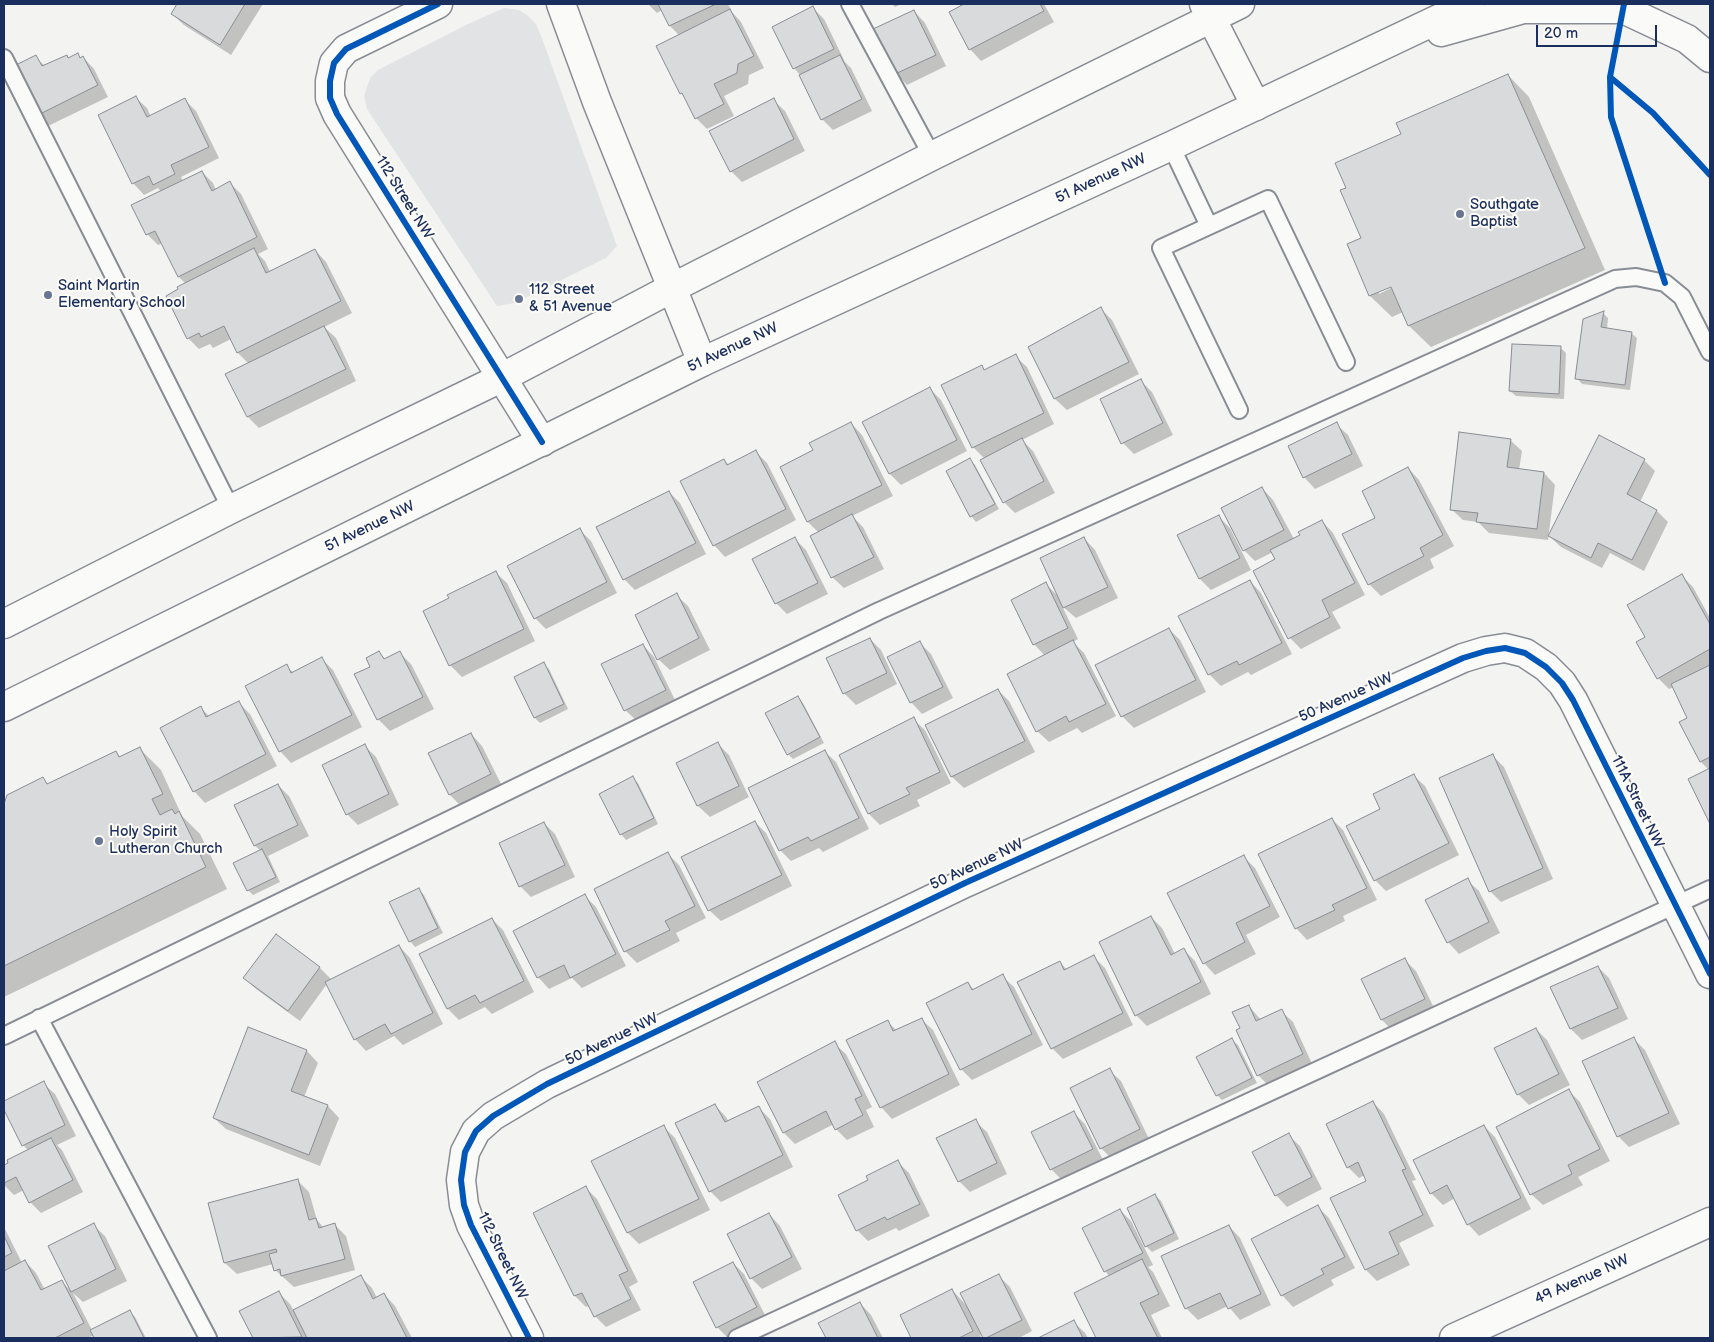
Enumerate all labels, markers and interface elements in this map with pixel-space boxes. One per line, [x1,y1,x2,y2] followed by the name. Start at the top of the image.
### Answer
[1539,15,1660,47] scale bar
[1544,24,1578,43] text: 20 m
[1053,150,1149,208] street label: 51 Avenue NW
[371,153,437,243] street label: 112 Street NW
[1470,196,1539,231] place label: Southgate Baptist
[1454,208,1466,220] marker: Southgate Baptist
[58,277,185,312] place label: Saint Martin Elementary School
[529,281,612,316] place label: 112 Street & 51 Avenue
[42,289,54,301] marker: Saint Martin Elementary School
[513,293,525,305] marker: 112 Street & 51 Avenue
[685,319,781,377] street label: 51 Avenue NW
[322,497,418,557] street label: 51 Avenue NW
[1296,669,1396,727] street label: 50 Avenue NW
[1607,753,1667,851] street label: 111A Street NW
[109,823,223,858] place label: Holy Spirit Lutheran Church
[93,835,105,847] marker: Holy Spirit Lutheran Church
[927,836,1027,894] street label: 50 Avenue NW
[563,1010,661,1070] street label: 50 Avenue NW
[473,1209,531,1303] street label: 112 Street NW
[1532,1251,1632,1309] street label: 49 Avenue NW

